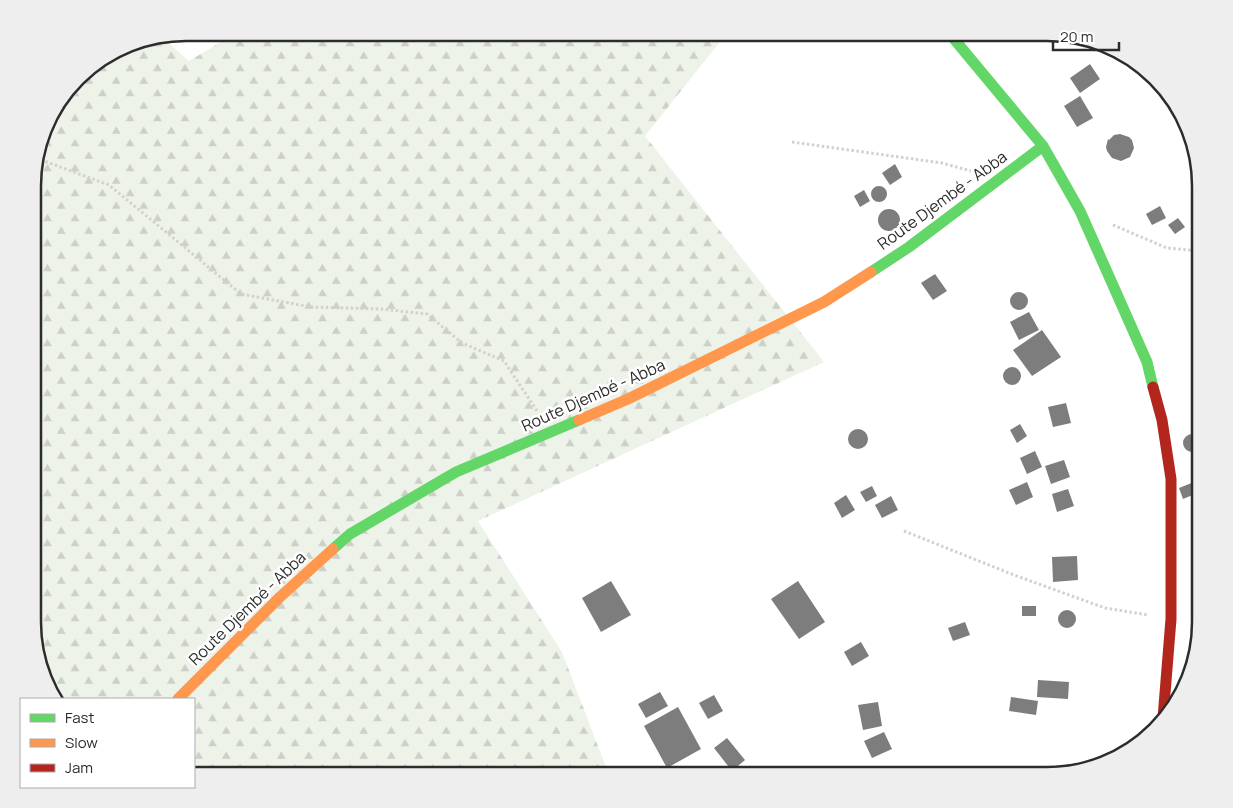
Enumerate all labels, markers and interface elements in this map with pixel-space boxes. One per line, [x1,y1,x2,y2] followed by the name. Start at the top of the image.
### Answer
[1053,20,1119,52] scale bar
[1060,26,1093,47] text: 20 m
[873,146,1011,254] street label: Route Djembé - Abba
[518,353,668,437] street label: Route Djembé - Abba
[184,546,310,670] street label: Route Djembé - Abba
[20,698,195,788] legend
[65,707,94,728] text: Fast
[65,732,98,753] text: Slow
[65,757,93,778] text: Jam

